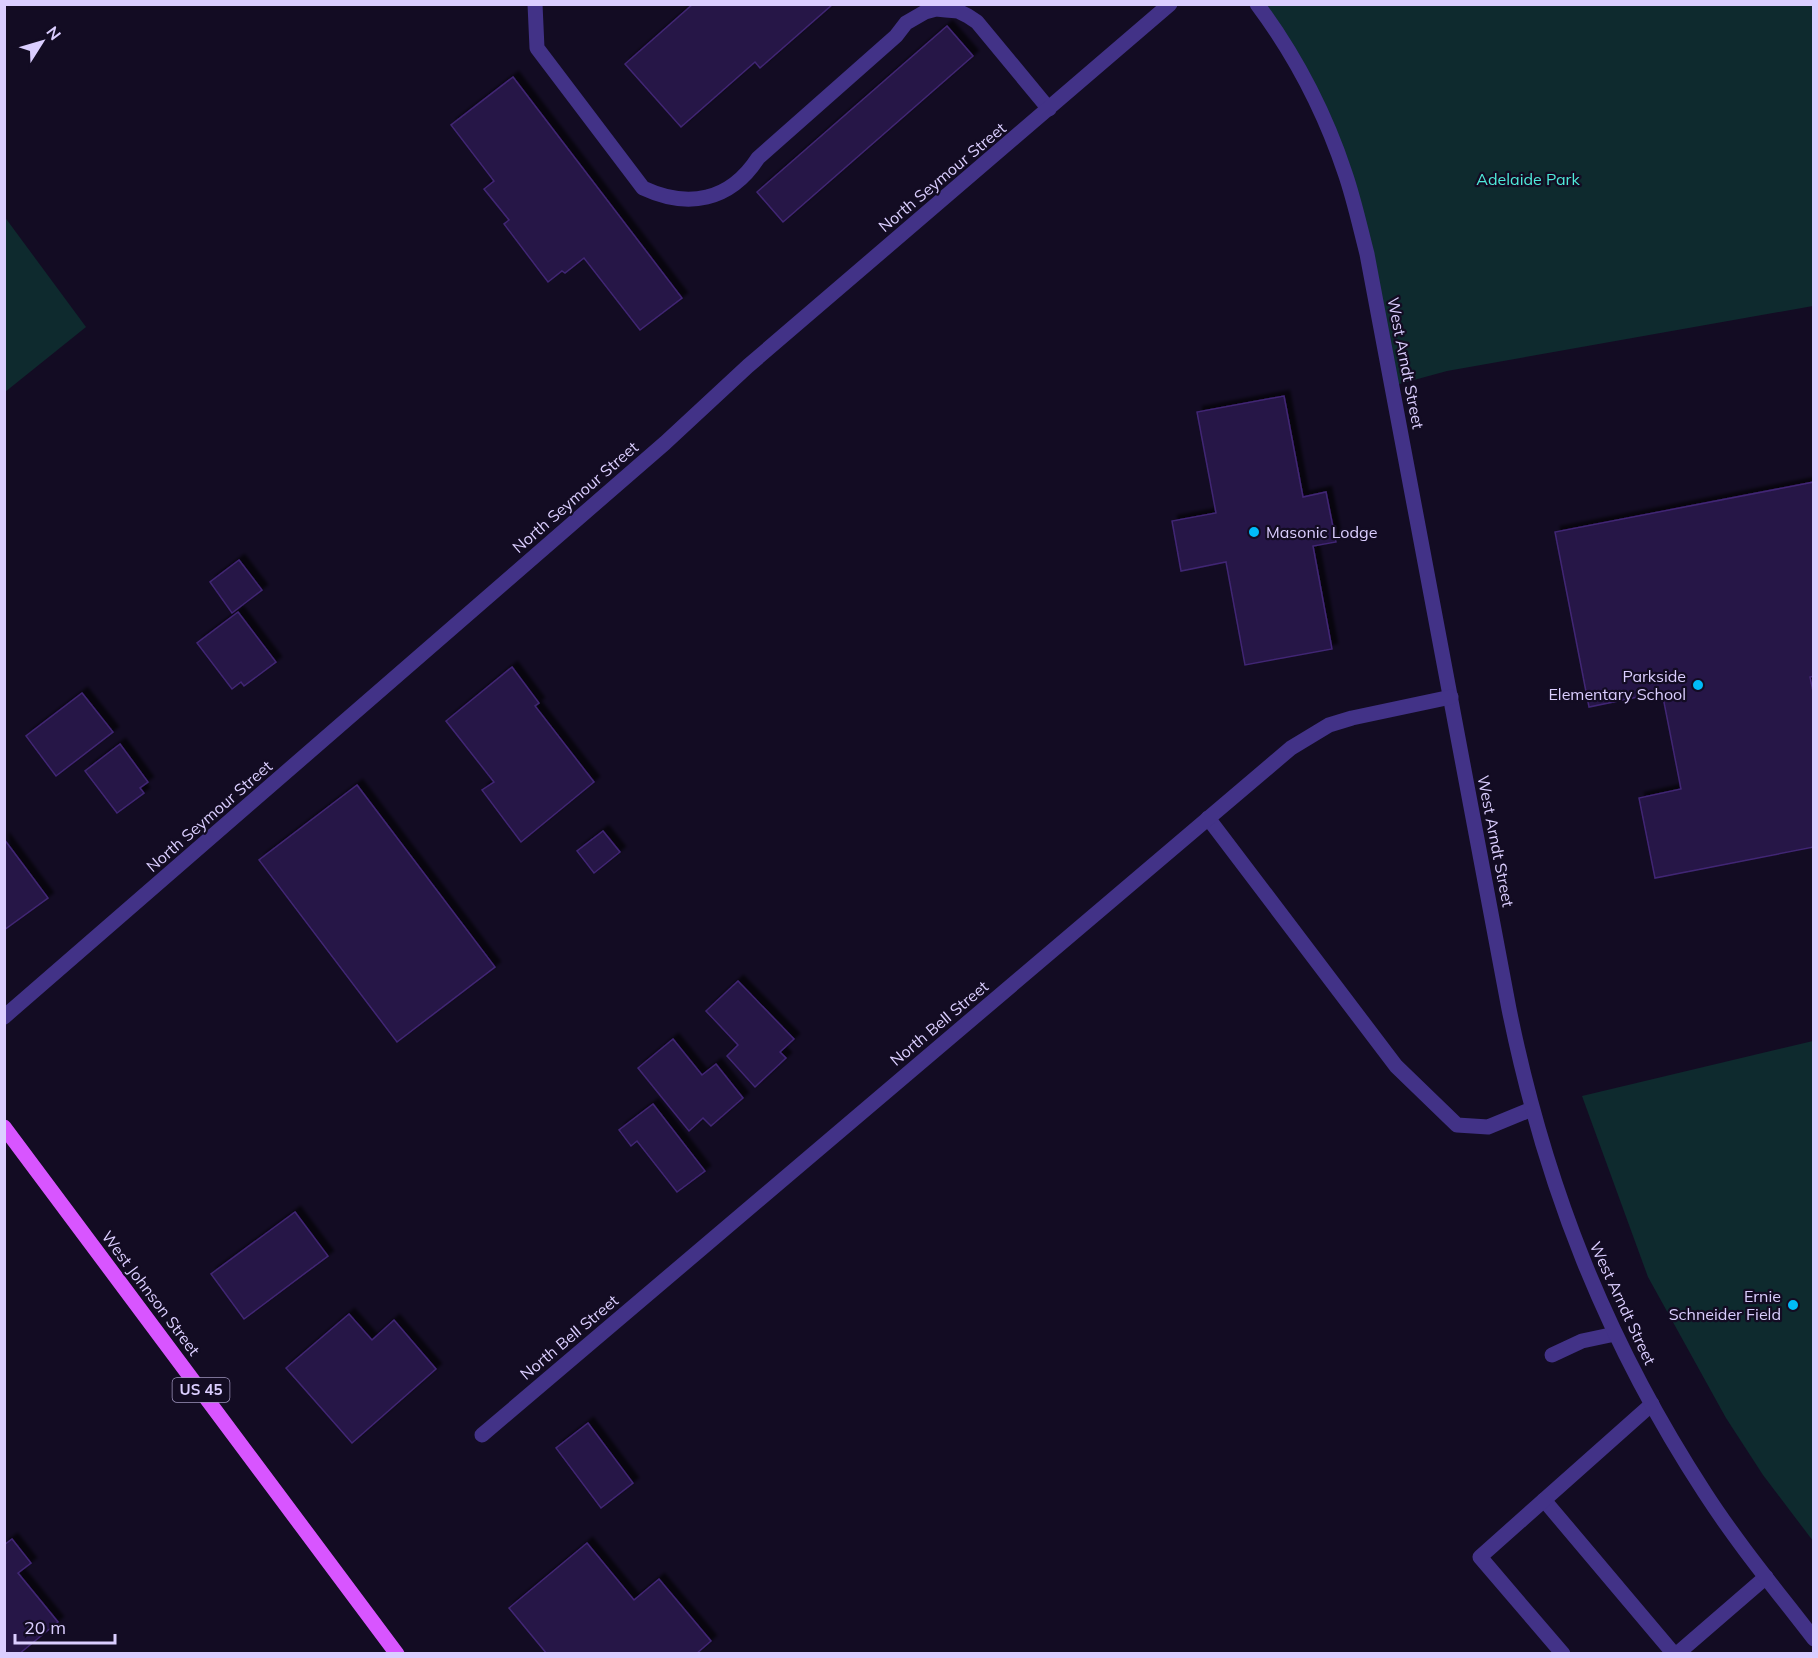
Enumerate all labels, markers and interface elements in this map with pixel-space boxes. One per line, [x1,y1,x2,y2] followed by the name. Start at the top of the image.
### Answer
[12,12,72,72] north arrow
[42,22,66,44] text: N
[874,118,1010,236] street label: North Seymour Street
[1476,169,1580,189] park label: Adelaide Park
[1383,295,1429,431] street label: West Arndt Street
[508,437,642,557] street label: North Seymour Street
[1266,522,1377,542] place label: Masonic Lodge
[1247,525,1261,539] marker: Masonic Lodge
[1548,666,1686,704] place label: Parkside Elementary School
[1691,678,1705,692] marker: Parkside Elementary School
[142,756,276,876] street label: North Seymour Street
[1473,773,1519,909] street label: West Arndt Street
[886,976,992,1070] street label: North Bell Street
[98,1227,205,1360] street label: West Johnson Street
[1586,1238,1660,1368] street label: West Arndt Street
[1669,1286,1781,1324] place label: Ernie Schneider Field
[516,1290,622,1384] street label: North Bell Street
[1786,1298,1800,1312] marker: Ernie Schneider Field
[172,1378,230,1402] road number: US 45
[15,1607,116,1645] scale bar
[24,1616,66,1639] text: 20 m

